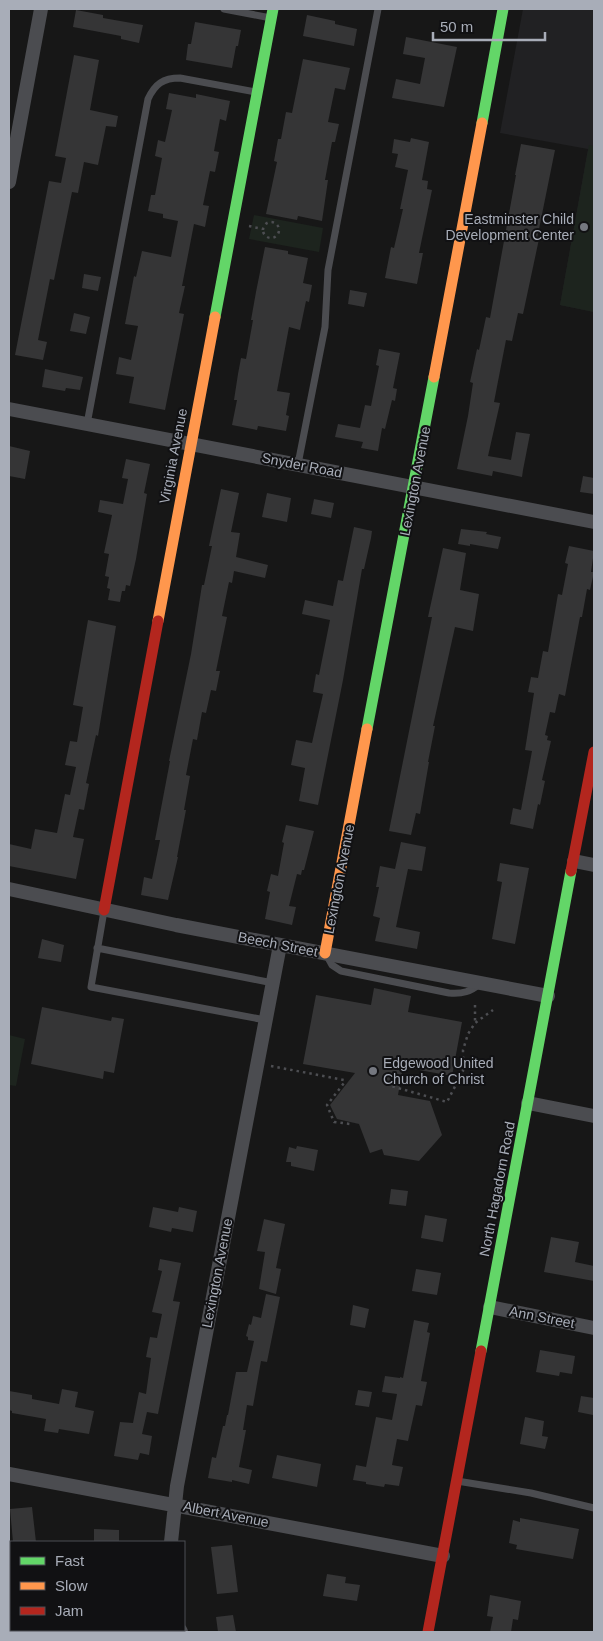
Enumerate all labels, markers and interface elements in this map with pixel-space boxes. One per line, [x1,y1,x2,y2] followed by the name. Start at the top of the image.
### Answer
[433,10,546,42] scale bar
[440,18,473,35] text: 50 m
[446,211,574,243] place label: Eastminster Child Development Center
[578,221,590,233] marker: Eastminster Child Development Center
[156,407,190,505] street label: Virginia Avenue
[397,425,433,537] street label: Lexington Avenue
[260,449,344,481] street label: Snyder Road
[321,823,357,935] street label: Lexington Avenue
[237,928,319,960] street label: Beech Street
[383,1055,494,1087] place label: Edgewood United Church of Christ
[367,1065,379,1077] marker: Edgewood United Church of Christ
[476,1120,518,1258] street label: North Hagadorn Road
[199,1217,235,1329] street label: Lexington Avenue
[508,1303,576,1331] street label: Ann Street
[182,1498,270,1530] street label: Albert Avenue
[10,1541,185,1631] legend
[55,1552,85,1569] text: Fast
[55,1577,88,1594] text: Slow
[55,1602,83,1619] text: Jam

